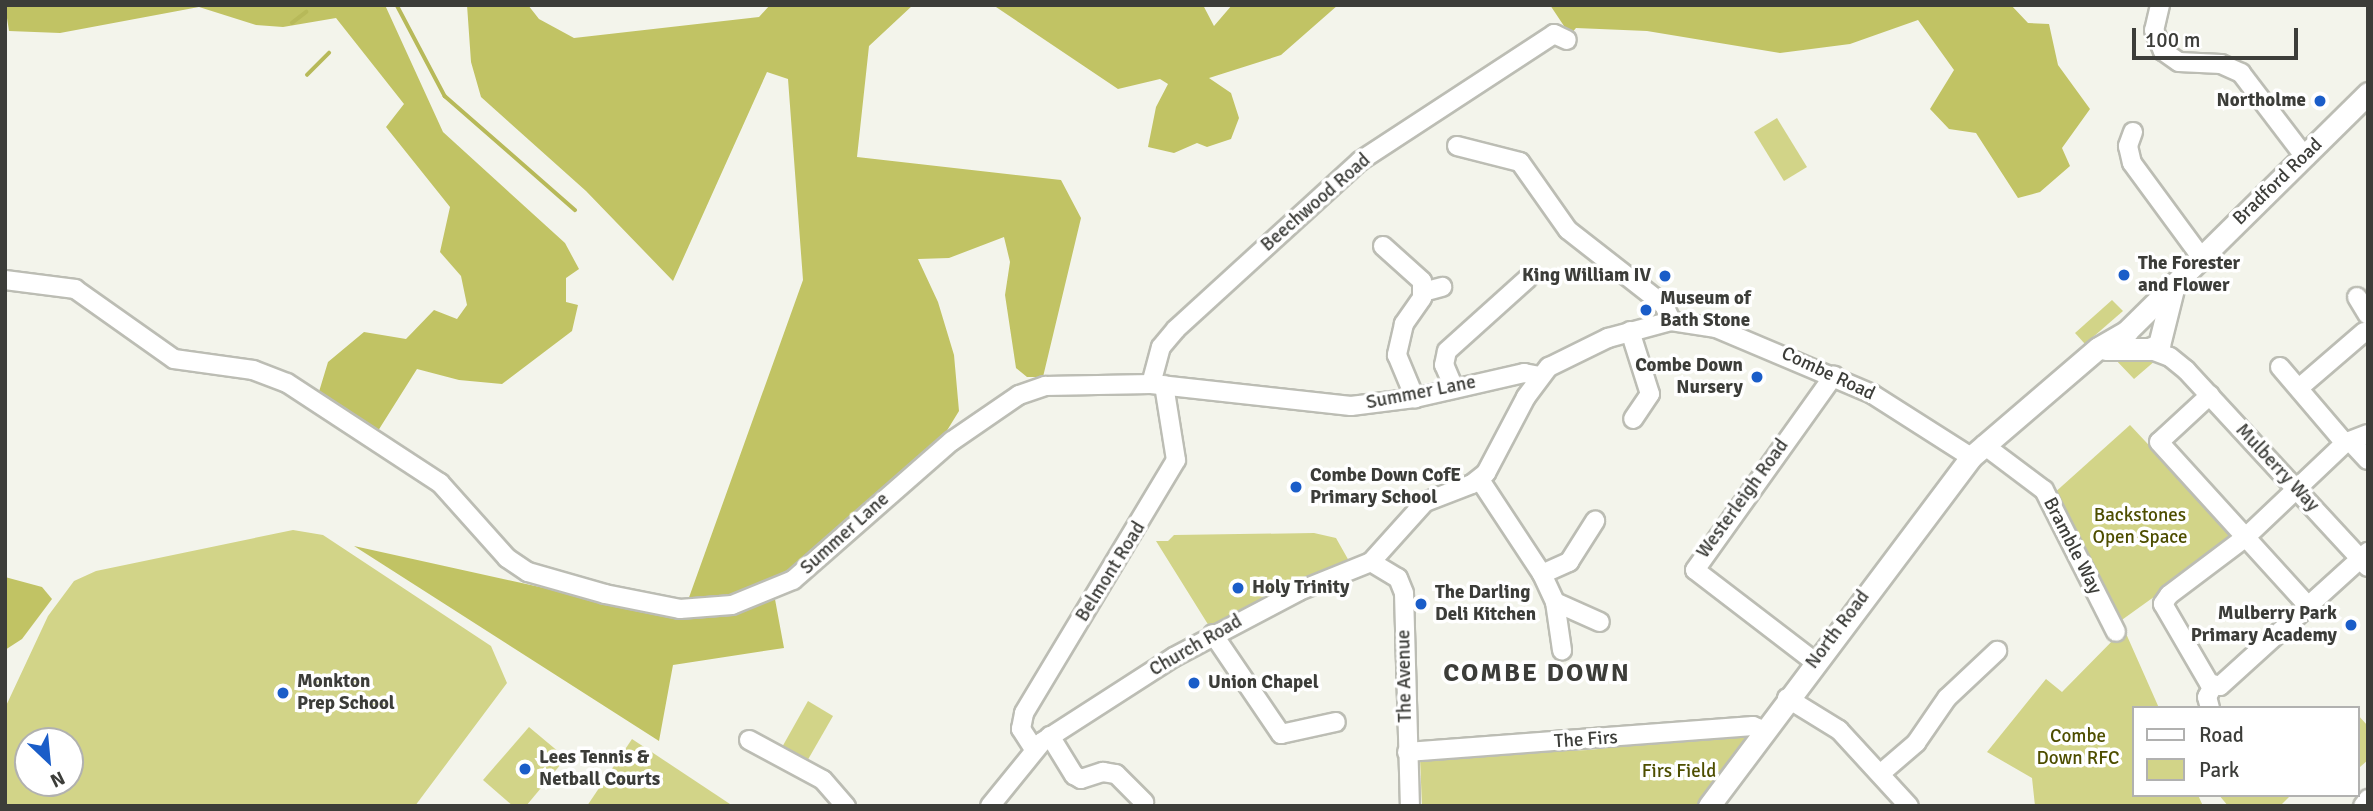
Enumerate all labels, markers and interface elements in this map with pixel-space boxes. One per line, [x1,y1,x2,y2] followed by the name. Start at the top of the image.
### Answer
[2135,14,2301,58] scale bar
[2145,27,2200,53] text: 100 m
[2217,90,2306,112] place label: Northolme
[2312,93,2328,109] marker: Northolme
[2229,134,2327,230] street label: Bradford Road
[1257,149,1375,257] street label: Beechwood Road
[2138,253,2240,297] place label: The Forester and Flower
[1522,265,1651,287] place label: King William IV
[2116,267,2132,283] marker: The Forester and Flower
[1657,268,1673,284] marker: King William IV
[1660,288,1751,332] place label: Museum of Bath Stone
[1638,302,1654,318] marker: Museum of Bath Stone
[1778,342,1878,406] street label: Combe Road
[1635,355,1743,399] place label: Combe Down Nursery
[1749,369,1765,385] marker: Combe Down Nursery
[1364,371,1478,415] street label: Summer Lane
[2230,419,2324,517] street label: Mulberry Way
[1692,435,1794,563] street label: Westerleigh Road
[1310,465,1461,509] place label: Combe Down CofE Primary School
[1288,479,1304,495] marker: Combe Down CofE Primary School
[796,488,894,580] street label: Summer Lane
[2038,494,2106,598] street label: Bramble Way
[2092,505,2188,549] park label: Backstones Open Space
[1071,518,1151,626] street label: Belmont Road
[1252,577,1349,599] place label: Holy Trinity
[1230,580,1246,596] marker: Holy Trinity
[1435,582,1536,626] place label: The Darling Deli Kitchen
[1801,586,1875,674] street label: North Road
[1413,596,1429,612] marker: The Darling Deli Kitchen
[2191,603,2337,647] place label: Mulberry Park Primary Academy
[1146,610,1246,682] street label: Church Road
[2343,617,2359,633] marker: Mulberry Park Primary Academy
[1393,629,1417,723] street label: The Avenue
[1444,658,1630,690] district label: COMBE DOWN
[297,671,395,715] place label: Monkton Prep School
[1208,672,1319,694] place label: Union Chapel
[1186,675,1202,691] marker: Union Chapel
[275,685,291,701] marker: Monkton Prep School
[2132,706,2359,797] legend
[2199,722,2244,748] text: Road
[1553,726,1619,754] street label: The Firs
[2037,726,2119,770] park label: Combe Down RFC
[14,727,84,797] north arrow
[539,747,660,791] place label: Lees Tennis & Netball Courts
[2199,757,2239,783] text: Park
[517,761,533,777] marker: Lees Tennis & Netball Courts
[1642,761,1716,783] park label: Firs Field
[46,765,69,793] text: N

